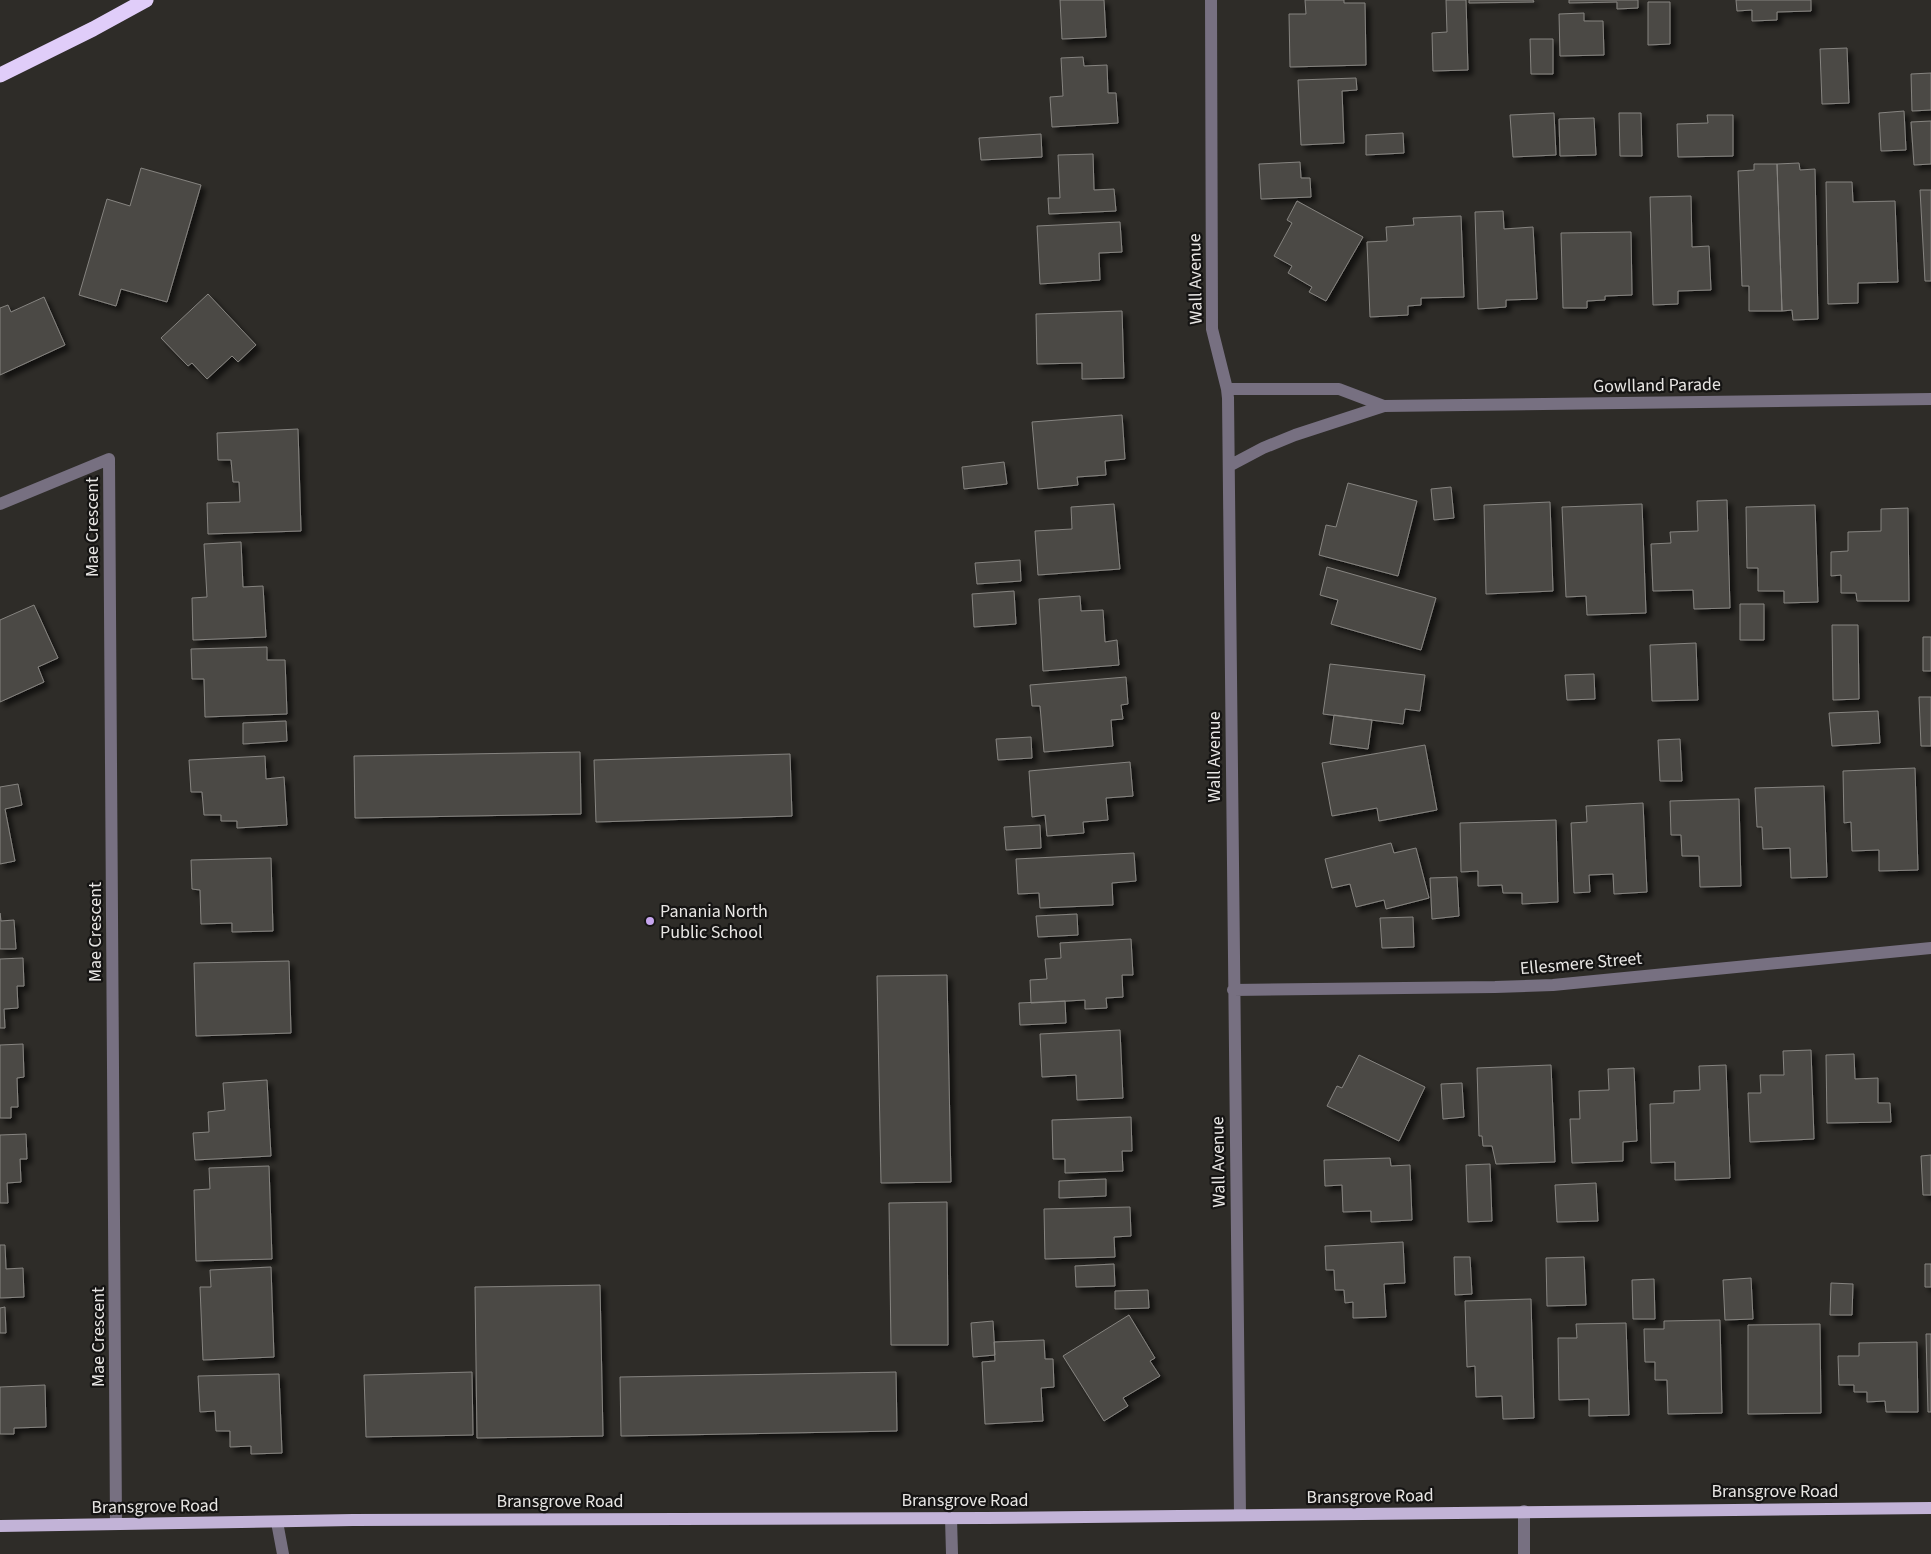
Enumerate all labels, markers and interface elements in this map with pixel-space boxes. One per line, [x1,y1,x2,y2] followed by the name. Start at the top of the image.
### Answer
[1182,233,1209,325] street label: Wall Avenue
[1593,372,1721,399] street label: Gowlland Parade
[80,477,105,577] street label: Mae Crescent
[1202,711,1227,803] street label: Wall Avenue
[83,882,108,982] street label: Mae Crescent
[660,899,768,945] place label: Panania North Public School
[644,915,656,927] marker: Panania North Public School
[1519,946,1643,981] street label: Ellesmere Street
[1205,1116,1232,1208] street label: Wall Avenue
[86,1287,111,1387] street label: Mae Crescent
[1711,1479,1839,1504] street label: Bransgrove Road
[1306,1483,1434,1510] street label: Bransgrove Road
[901,1488,1029,1513] street label: Bransgrove Road
[496,1489,624,1514] street label: Bransgrove Road
[91,1493,219,1520] street label: Bransgrove Road

